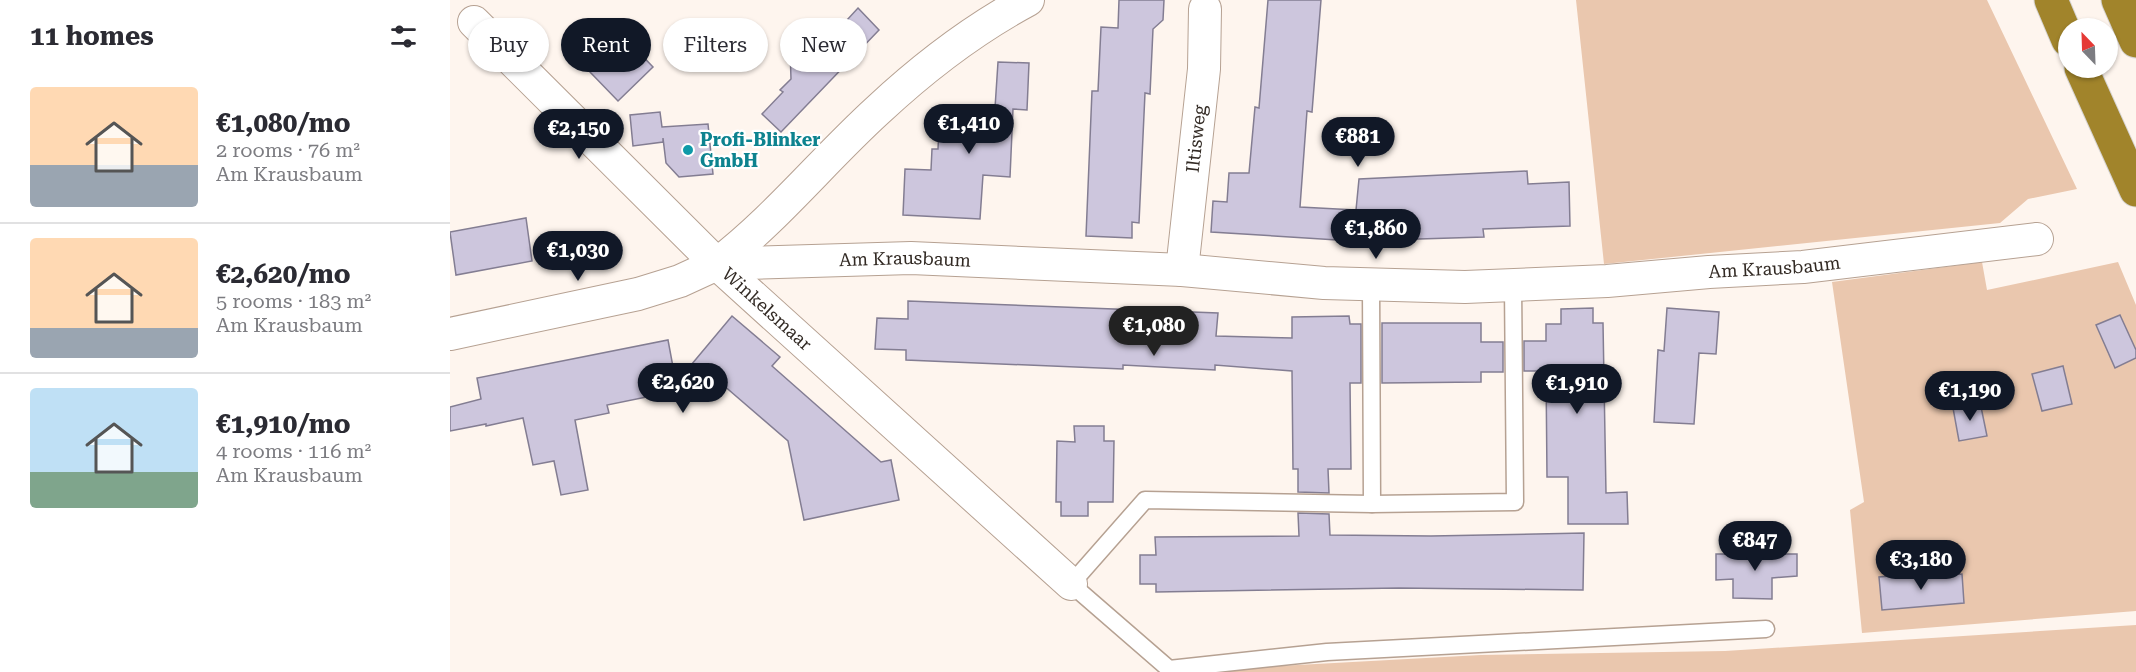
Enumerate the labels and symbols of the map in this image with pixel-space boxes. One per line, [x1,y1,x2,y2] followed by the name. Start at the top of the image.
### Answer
[2058,18,2118,78] north arrow
[1182,103,1210,174] street label: Iltisweg
[920,104,1018,155] pin: €1,410
[530,109,628,160] pin: €2,150
[1322,117,1394,168] pin: €881
[700,129,821,171] place label: Profi-Blinker GmbH
[681,143,695,157] marker: Profi-Blinker GmbH
[1327,209,1425,260] pin: €1,860
[529,231,627,282] pin: €1,030
[839,247,972,271] street label: Am Krausbaum
[1708,252,1841,282] street label: Am Krausbaum
[718,263,816,354] street label: Winkelsmaar
[1105,306,1203,357] pin: €1,080
[634,363,732,414] pin: €2,620
[1528,364,1626,415] pin: €1,910
[1921,371,2019,422] pin: €1,190
[1719,521,1791,572] pin: €847
[1872,540,1970,591] pin: €3,180

